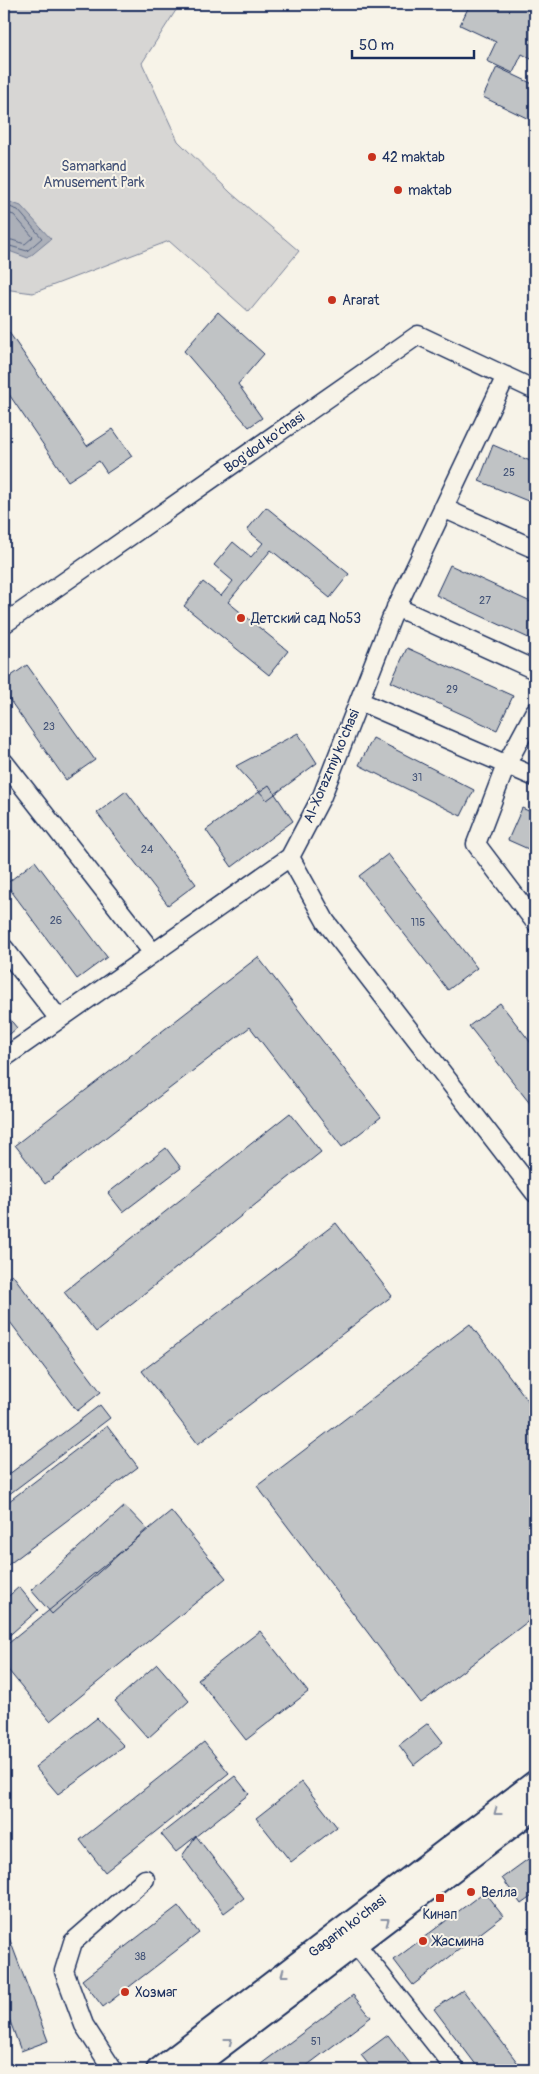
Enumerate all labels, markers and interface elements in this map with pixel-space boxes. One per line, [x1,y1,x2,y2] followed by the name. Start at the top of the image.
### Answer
[352,28,474,60] scale bar
[359,36,394,55] text: 50 m
[382,149,445,166] place label: 42 maktab
[366,151,378,163] marker: 42 maktab
[43,158,145,191] park label: Samarkand Amusement Park
[408,182,452,199] place label: maktab
[392,184,404,196] marker: maktab
[342,292,380,309] place label: Ararat
[326,294,338,306] marker: Ararat
[221,408,308,476] street label: Bog'dod ko'chasi
[503,466,515,479] house number: 25
[479,594,491,607] house number: 27
[250,610,361,627] place label: Детский сад №53
[235,612,247,624] marker: Детский сад №53
[446,683,458,696] house number: 29
[300,706,363,826] street label: Al-Xorazmiy ko'chasi
[43,720,55,733] house number: 23
[412,771,422,784] house number: 31
[141,843,154,856] house number: 24
[50,914,62,927] house number: 26
[411,916,425,929] house number: 115
[493,1806,502,1815] one-way arrow
[481,1884,517,1901] place label: Велла
[465,1886,477,1898] marker: Велла
[305,1891,390,1961] street label: Gagarin ko'chasi
[434,1892,446,1904] marker: Кинап
[423,1906,457,1923] place label: Кинап
[380,1918,390,1927] one-way arrow
[431,1933,484,1950] place label: Жасмина
[417,1935,429,1947] marker: Жасмина
[134,1950,146,1963] house number: 38
[280,1968,290,1977] one-way arrow
[135,1984,178,2001] place label: Хозмаг
[119,1986,131,1998] marker: Хозмаг
[311,2035,321,2048] house number: 51
[223,2037,232,2046] one-way arrow

